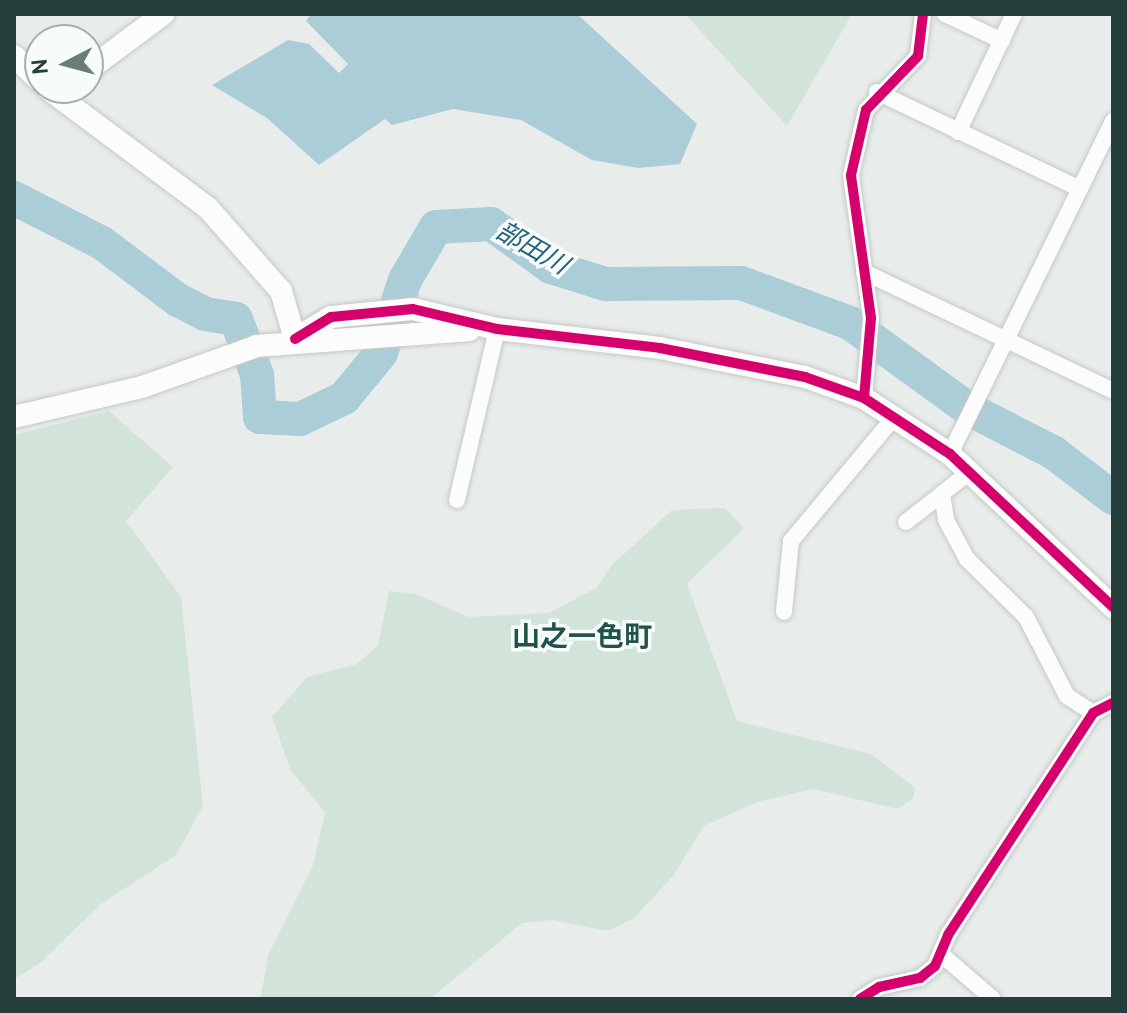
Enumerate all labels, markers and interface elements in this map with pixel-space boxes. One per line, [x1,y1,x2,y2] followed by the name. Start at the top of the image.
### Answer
[24,24,104,104] north arrow
[27,57,56,76] text: N
[489,217,573,283] water label: 部田川
[512,622,652,656] district label: 山之一色町

